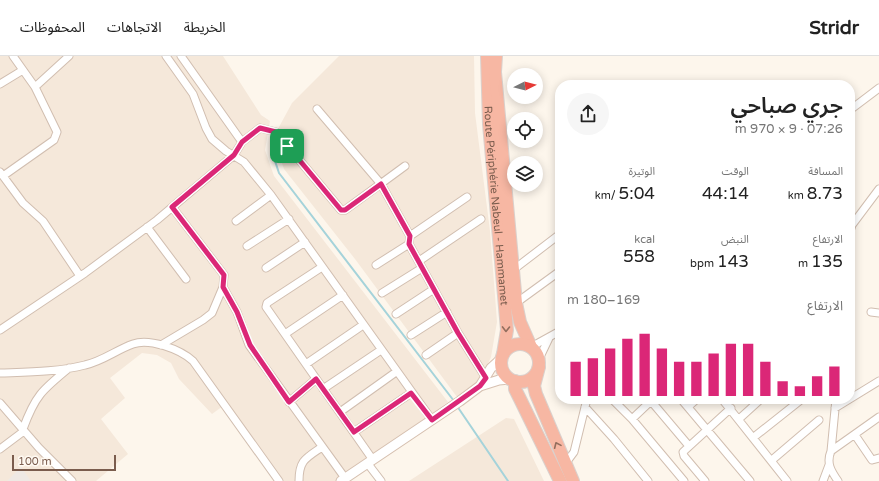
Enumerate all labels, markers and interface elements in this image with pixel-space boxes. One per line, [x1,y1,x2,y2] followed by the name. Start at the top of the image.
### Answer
[809,17,859,39] text: Stridr
[20,19,85,36] text: المحفوظات
[107,19,162,36] text: الاتجاهات
[184,19,226,36] text: الخريطة
[507,68,543,104] north arrow
[507,68,543,192] map controls
[567,93,609,135] button: share
[730,93,843,119] text: جري صباحي
[481,106,511,306] street label: Route Périphérie Nabeul - Hammamet
[507,112,543,148] button: locate
[735,121,843,137] text: 07:26 · 9 × 970 m
[270,129,304,163] pin
[276,135,298,157] icon: arrive
[507,156,543,192] button: layers
[629,165,655,178] text: الوتيرة
[721,165,749,178] text: الوقت
[808,165,843,178] text: المسافة
[619,183,655,204] text: 5:04
[702,183,749,204] text: 44:14
[807,183,843,204] text: 8.73
[595,189,619,202] text: /km
[788,189,807,202] text: km
[634,233,655,246] text: kcal
[721,233,749,246] text: النبض
[813,233,843,246] text: الارتفاع
[623,246,655,267] text: 558
[717,251,749,272] text: 143
[811,251,843,272] text: 135
[690,257,717,270] text: bpm
[798,257,811,270] text: m
[567,292,640,308] text: 169–180 m
[807,298,843,314] text: الارتفاع
[502,326,510,332] one-way arrow
[554,442,562,450] one-way arrow
[12,453,116,472] scale bar
[18,455,52,468] text: 100 m

